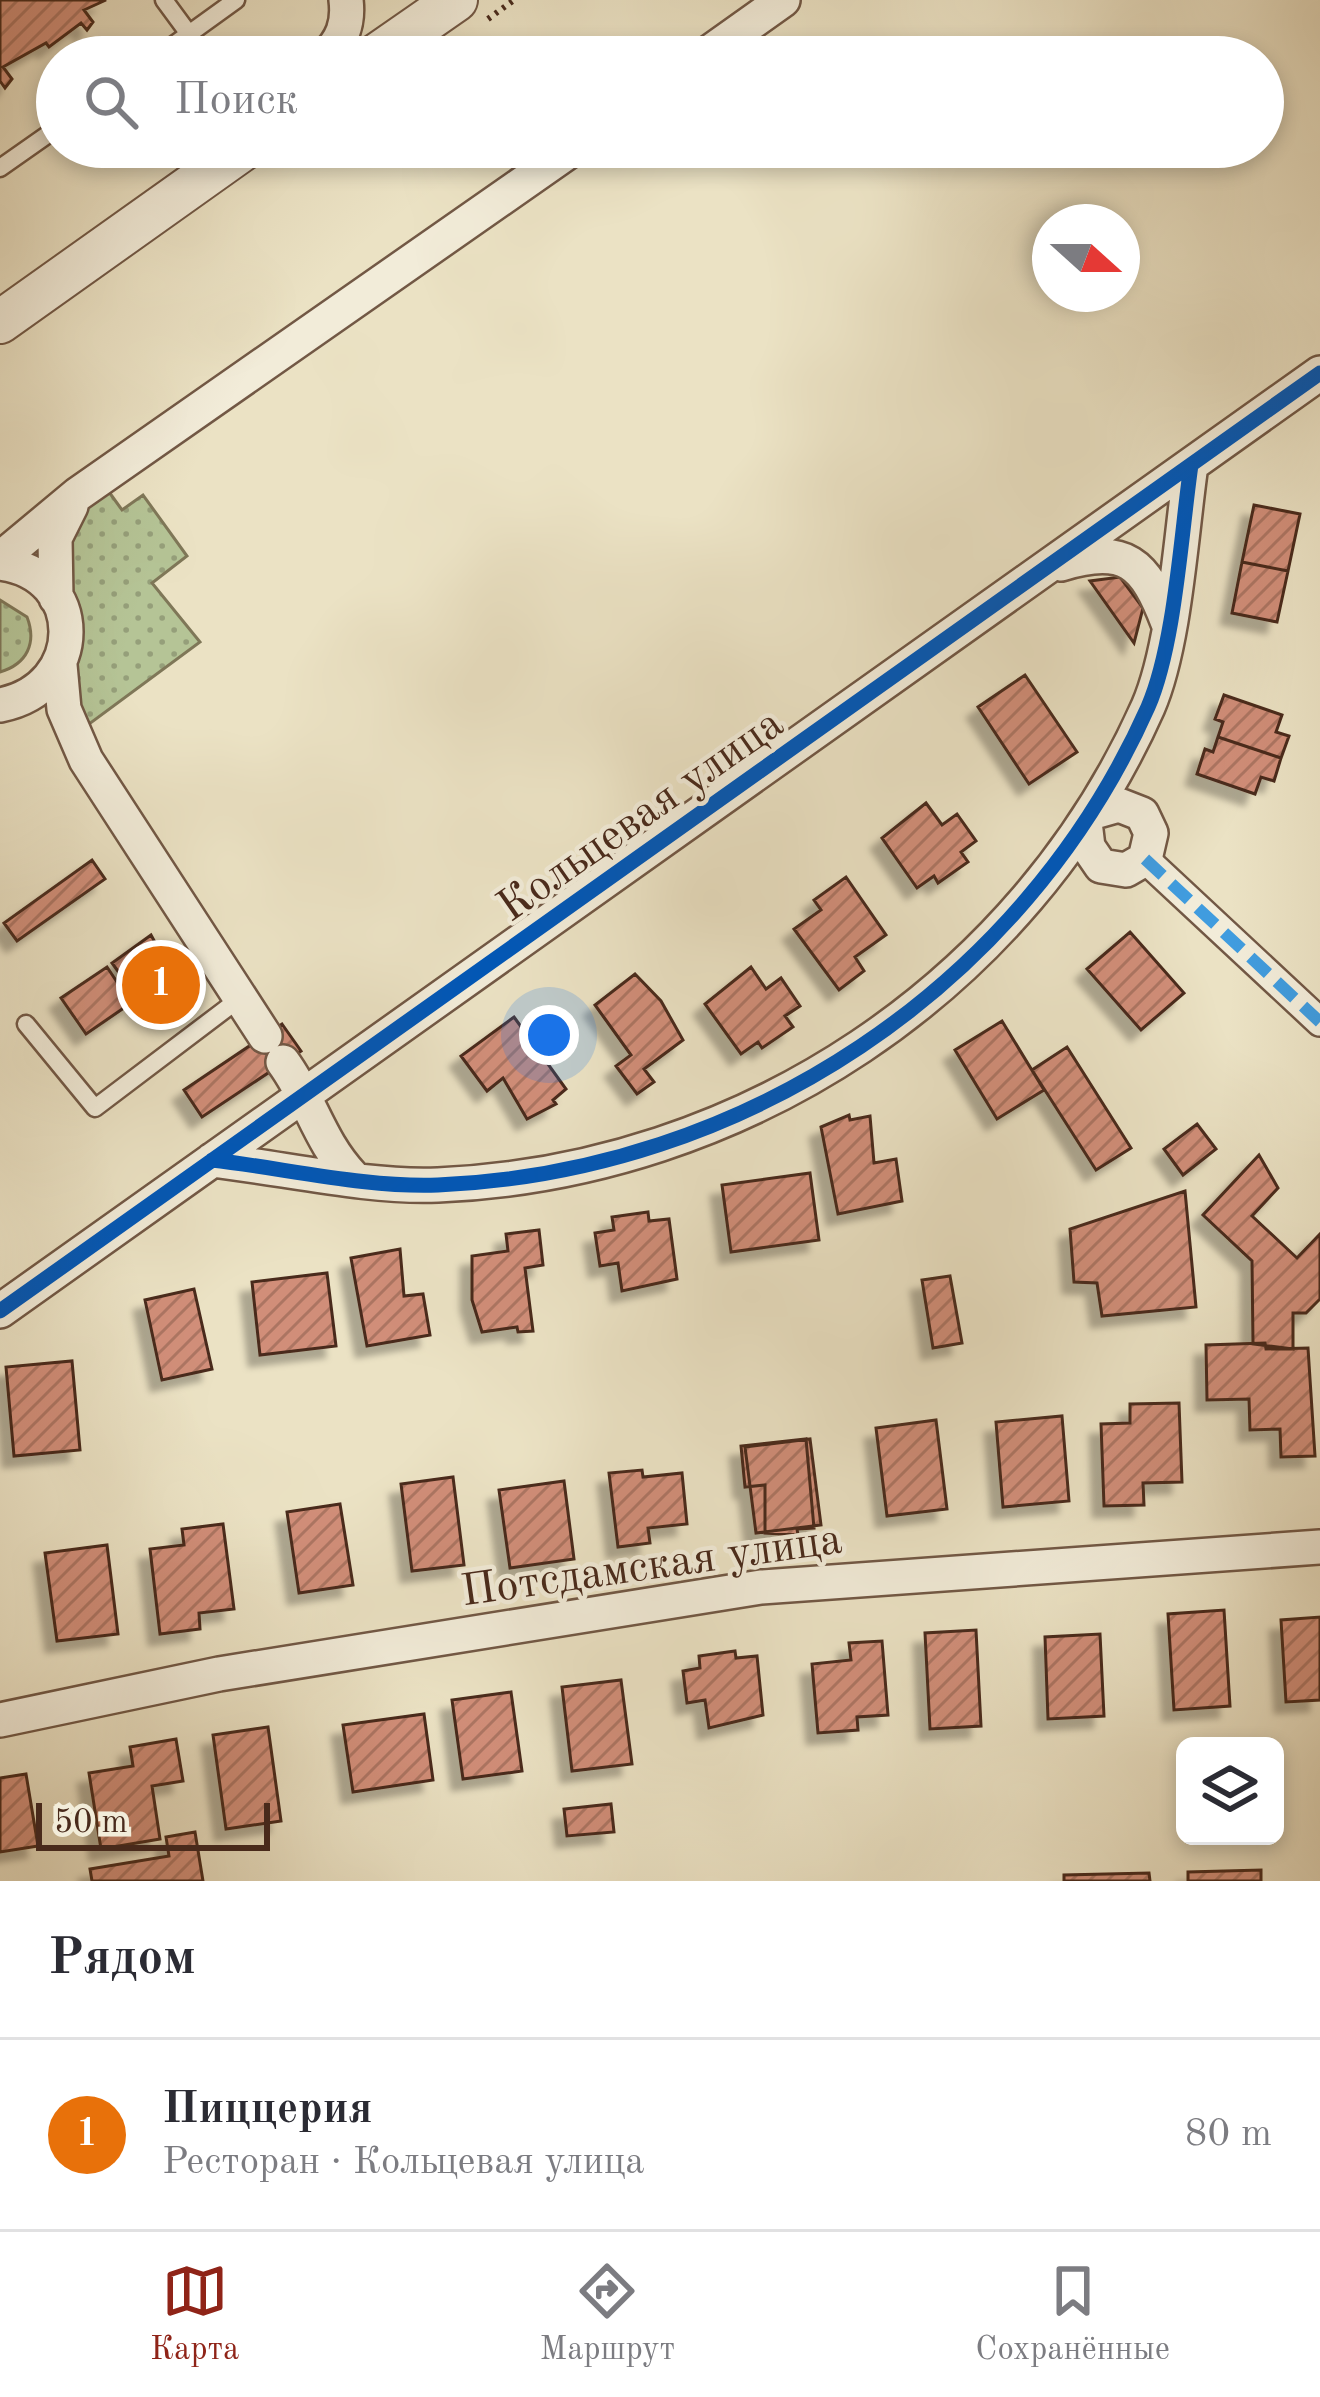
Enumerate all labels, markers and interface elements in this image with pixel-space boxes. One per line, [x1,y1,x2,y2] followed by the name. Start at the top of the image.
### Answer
[36,36,1284,168] search box
[78,69,144,135] icon: search
[174,79,298,124] text: Поиск
[1032,204,1140,312] north arrow
[491,702,792,932] street label: Кольцевая улица
[122,940,200,1030] pin: 1
[519,1005,579,1065] your location
[458,1518,845,1616] street label: Потсдамская улица
[1176,1737,1284,1845] map controls
[1176,1737,1284,1845] button: layers
[36,1797,270,1850] scale bar
[54,1807,128,1840] text: 50 m
[48,1934,196,1985] text: Рядом
[162,2088,373,2133] text: Пиццерия
[76,2115,98,2154] text: 1
[1185,2115,1272,2154] text: 80 m
[162,2143,644,2182] text: Ресторан · Кольцевая улица
[150,2258,239,2371] tab: Карта
[540,2258,675,2371] tab: Маршрут
[975,2258,1170,2371] tab: Сохранённые

